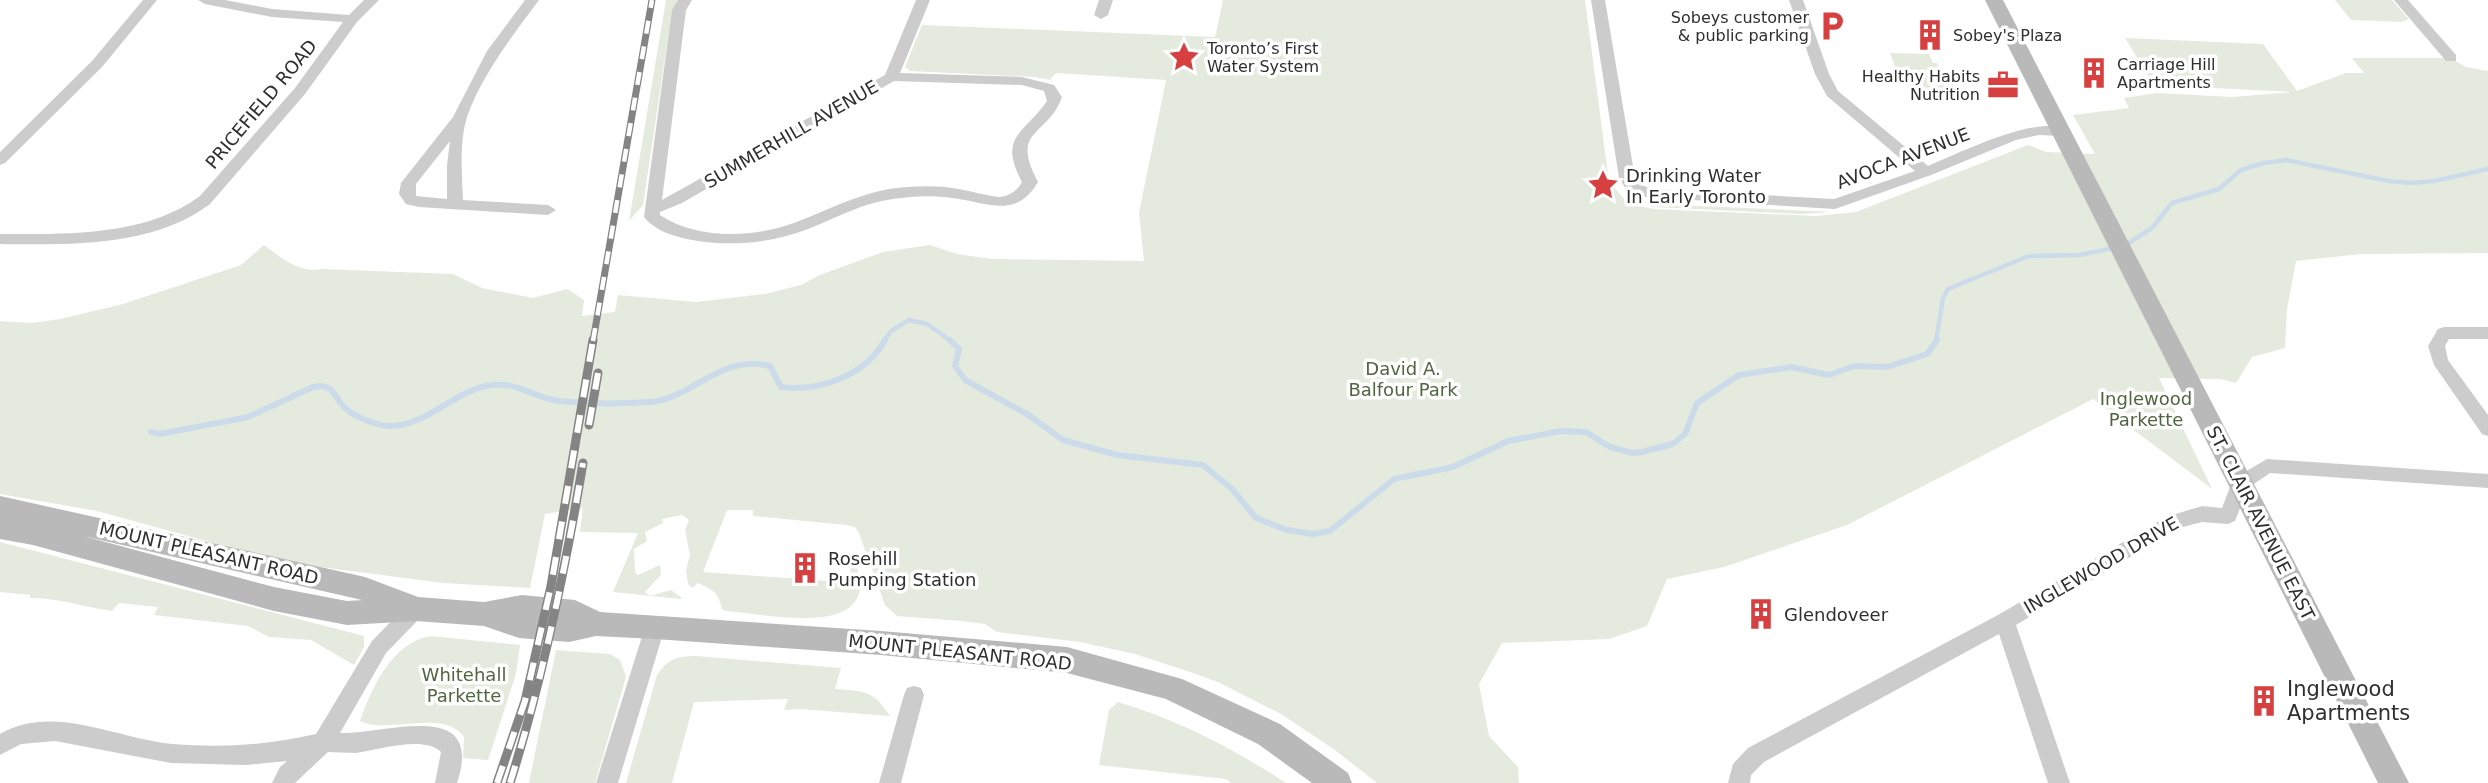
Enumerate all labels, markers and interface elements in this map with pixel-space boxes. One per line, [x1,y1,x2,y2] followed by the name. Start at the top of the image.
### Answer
[1671,8,1809,45] place label: Sobeys customer & public parking
[1815,9,1849,43] parking icon: Sobeys customer & public parking
[1913,18,1947,52] building icon: Sobey's Plaza
[1953,26,2062,45] place label: Sobey's Plaza
[201,35,321,173] street label: PRICEFIELD ROAD
[1206,39,1319,76] place label: Toronto’s First Water System
[1167,40,1201,74] place icon: Toronto’s First Water System
[2117,55,2216,92] place label: Carriage Hill Apartments
[2077,56,2111,90] building icon: Carriage Hill Apartments
[1862,67,1980,104] place label: Healthy Habits Nutrition
[1986,68,2020,102] office icon: Healthy Habits Nutrition
[700,76,882,192] street label: SUMMERHILL AVENUE
[1834,123,1972,193] street label: AVOCA AVENUE
[1626,165,1766,207] place label: Drinking Water In Early Toronto
[1586,168,1620,202] place icon: Drinking Water In Early Toronto
[1348,358,1458,400] park label: David A. Balfour Park
[2100,388,2192,430] park label: Inglewood Parkette
[2203,422,2320,625] street label: ST. CLAIR AVENUE EAST
[2020,512,2182,618] street label: INGLEWOOD DRIVE
[97,518,321,588] street label: MOUNT PLEASANT ROAD
[828,548,976,590] place label: Rosehill Pumping Station
[788,551,822,585] building icon: Rosehill Pumping Station
[1744,597,1778,631] building icon: Glendoveer
[1784,604,1889,625] place label: Glendoveer
[847,630,1073,674] street label: MOUNT PLEASANT ROAD
[422,664,506,706] park label: Whitehall Parkette
[2287,677,2410,725] place label: Inglewood Apartments
[2247,684,2281,718] building icon: Inglewood Apartments

